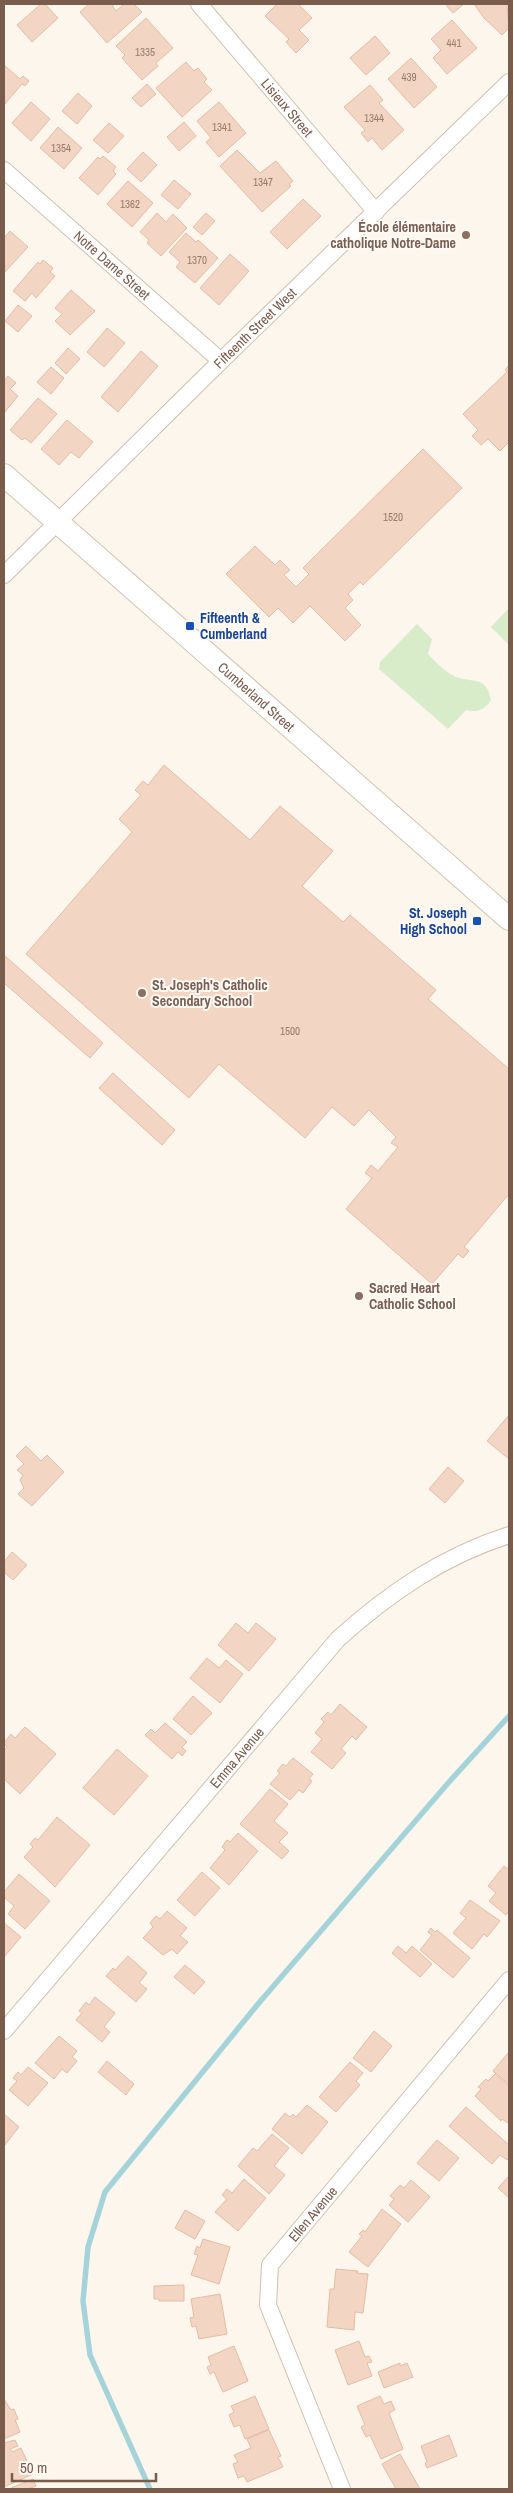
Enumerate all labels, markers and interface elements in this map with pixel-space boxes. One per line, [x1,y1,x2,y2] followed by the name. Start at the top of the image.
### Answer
[446,36,462,50] house number: 441
[135,45,155,59] house number: 1335
[401,70,417,84] house number: 439
[257,75,317,140] street label: Lisieux Street
[364,111,384,125] house number: 1344
[212,120,232,134] house number: 1341
[51,141,71,155] house number: 1354
[253,175,273,189] house number: 1347
[120,197,140,211] house number: 1362
[330,218,456,252] place label: École élémentaire catholique Notre-Dame
[70,227,154,304] street label: Notre Dame Street
[460,229,472,241] marker: École élémentaire catholique Notre-Dame
[187,253,207,267] house number: 1370
[210,284,300,372] street label: Fifteenth Street West
[383,510,403,524] house number: 1520
[200,609,267,643] place label: Fifteenth & Cumberland
[184,620,196,632] marker: Fifteenth & Cumberland
[214,658,299,735] street label: Cumberland Street
[400,904,467,938] place label: St. Joseph High School
[471,915,483,927] marker: St. Joseph High School
[152,976,268,1010] place label: St. Joseph's Catholic Secondary School
[136,987,148,999] marker: St. Joseph's Catholic Secondary School
[280,1024,300,1038] house number: 1500
[369,1279,456,1313] place label: Sacred Heart Catholic School
[353,1290,365,1302] marker: Sacred Heart Catholic School
[206,1724,268,1792] street label: Emma Avenue
[284,2183,341,2245] street label: Ellen Avenue
[12,2450,156,2482] scale bar
[20,2457,47,2478] text: 50 m

